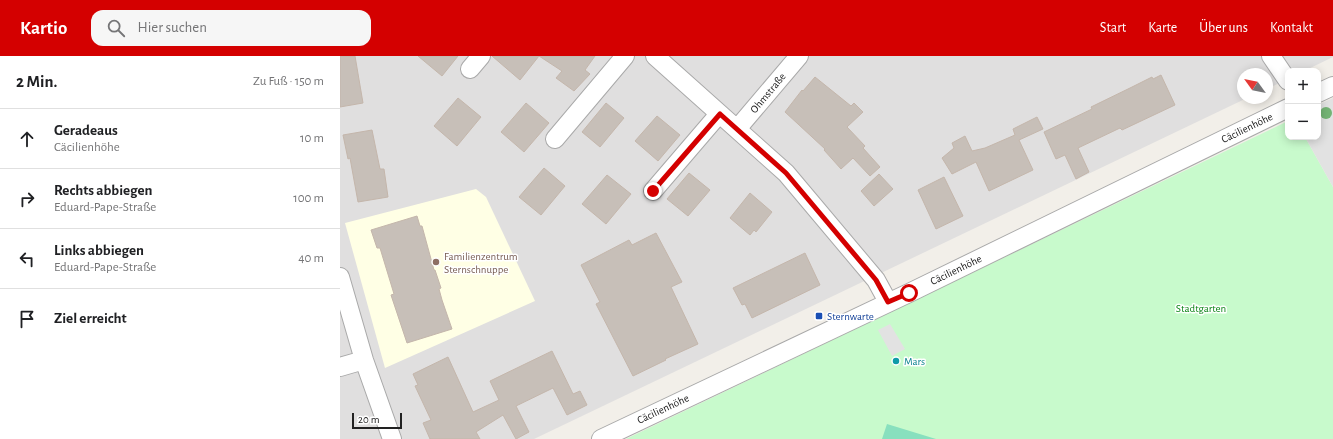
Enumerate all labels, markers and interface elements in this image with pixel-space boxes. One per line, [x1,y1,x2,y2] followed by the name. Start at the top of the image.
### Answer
[91,10,371,46] search box
[105,17,127,39] icon: search
[20,19,67,38] text: Kartio
[137,20,207,35] text: Hier suchen
[1100,21,1126,35] text: Start
[1148,21,1177,35] text: Karte
[1199,21,1248,35] text: Über uns
[1270,21,1313,35] text: Kontakt
[1237,68,1273,104] north arrow
[1285,68,1321,140] map controls
[1285,68,1321,104] button: +
[748,71,788,115] street label: Ohmstraße
[16,73,57,90] text: 2 Min.
[253,75,324,88] text: Zu Fuß · 150 m
[1285,104,1321,140] button: −
[1220,111,1274,145] street label: Cäcilienhöhe
[54,123,118,138] text: Geradeaus
[16,128,38,150] icon: ahead
[300,132,324,145] text: 10 m
[54,141,120,154] text: Cäcilienhöhe
[644,182,662,200] route end
[54,183,152,198] text: Rechts abbiegen
[16,188,38,210] icon: right
[293,192,324,205] text: 100 m
[54,201,156,214] text: Eduard-Pape-Straße
[54,243,144,258] text: Links abbiegen
[16,248,38,270] icon: left
[444,251,518,275] place label: Familienzentrum Sternschnuppe
[298,252,324,265] text: 40 m
[929,253,983,287] street label: Cäcilienhöhe
[431,257,441,267] marker: Familienzentrum Sternschnuppe
[54,261,156,274] text: Eduard-Pape-Straße
[900,284,918,302] route start
[1176,303,1226,314] park label: Stadtgarten
[16,308,38,330] icon: arrive
[54,311,127,326] text: Ziel erreicht
[814,311,824,321] marker: Sternwarte
[827,311,874,322] place label: Sternwarte
[891,356,901,366] marker: Mars
[904,356,925,367] place label: Mars
[635,392,691,426] street label: Cäcilienhöhe
[352,411,402,430] scale bar
[358,414,379,425] text: 20 m

